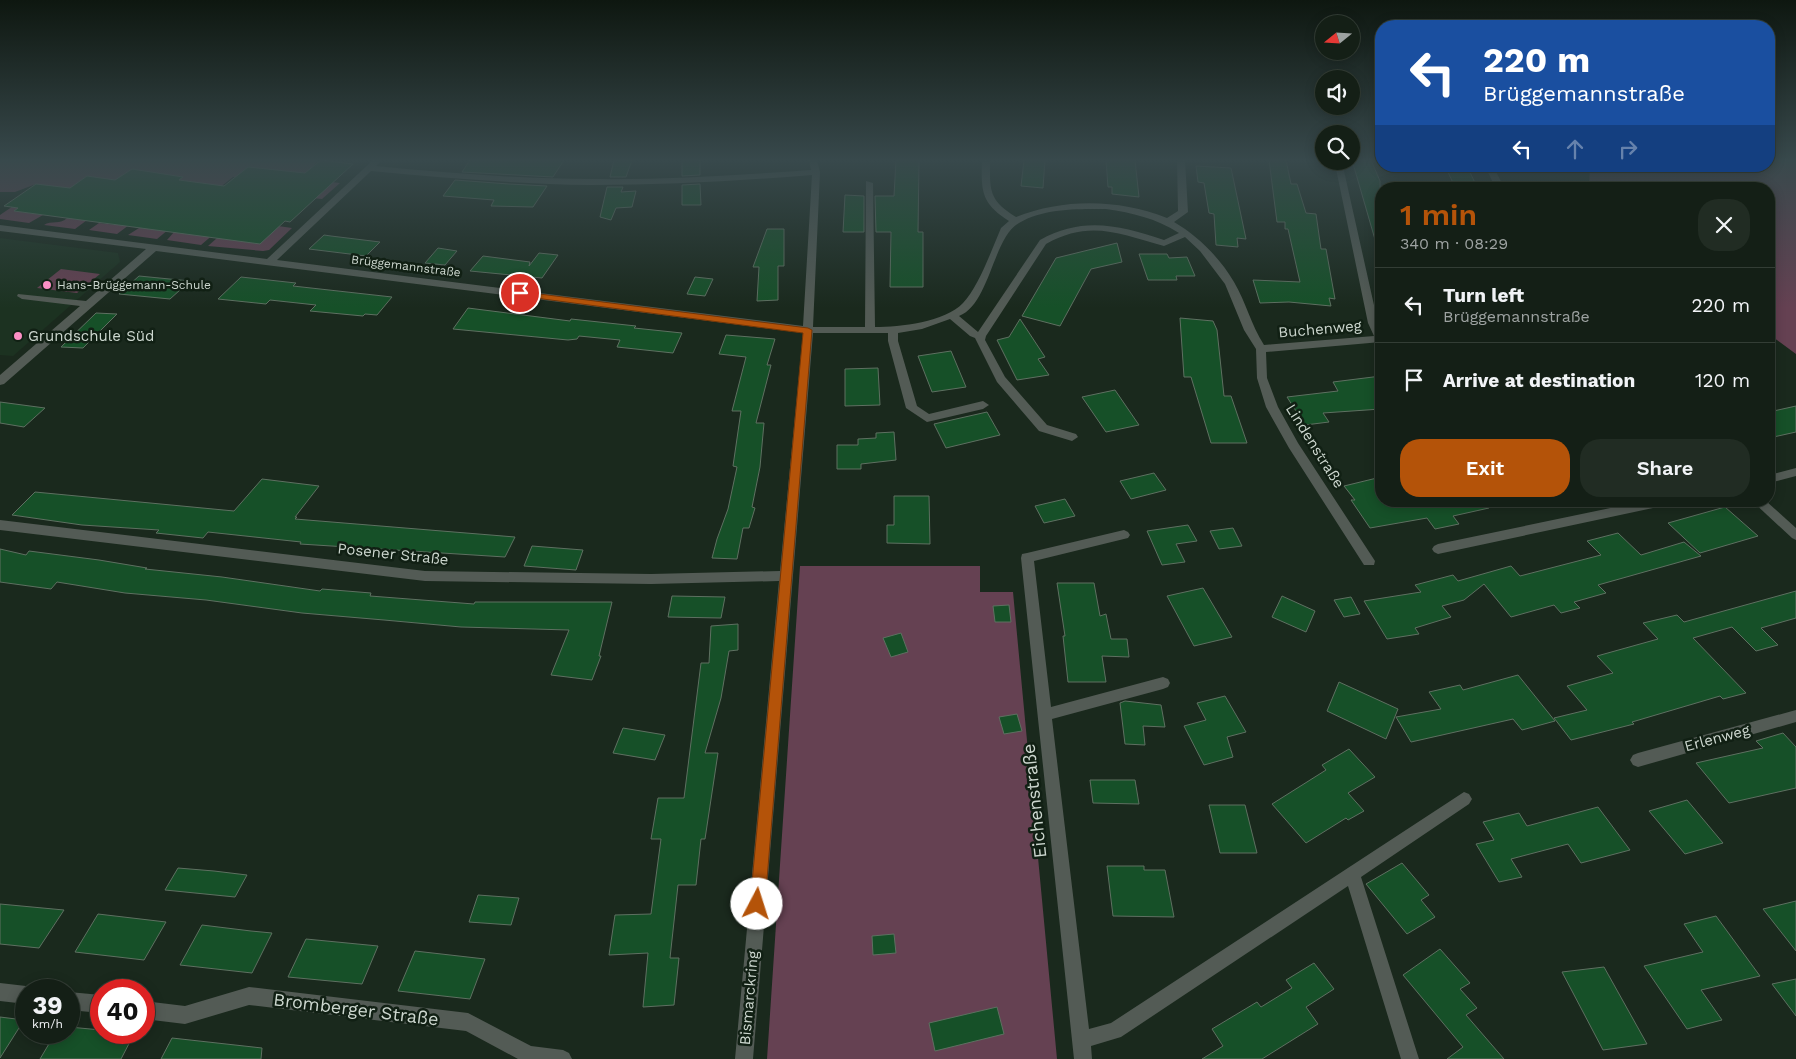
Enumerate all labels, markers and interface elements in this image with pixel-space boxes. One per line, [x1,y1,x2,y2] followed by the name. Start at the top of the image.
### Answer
[1315,15,1360,60] north arrow
[1315,15,1360,170] map controls
[1483,39,1590,81] text: 220 m
[1400,40,1465,105] icon: left
[1315,70,1360,115] button: sound
[1483,81,1685,106] text: Brüggemannstraße
[1315,125,1360,170] button: search
[1508,135,1536,163] icon: left
[1561,135,1589,163] icon: ahead
[1614,135,1642,163] icon: right
[1400,197,1477,232] text: 1 min
[1698,199,1750,251] button: close
[1400,234,1508,253] text: 340 m · 08:29
[350,252,462,280] street label: Brüggemannstraße
[499,272,541,314] pin
[57,278,211,292] place label: Hans-Brüggemann-Schule
[41,279,53,291] marker: Hans-Brüggemann-Schule
[506,279,534,307] icon: arrive
[1443,284,1524,307] text: Turn left
[1400,291,1428,319] icon: left
[1691,294,1750,317] text: 220 m
[1443,307,1590,326] text: Brüggemannstraße
[1278,316,1362,342] street label: Buchenweg
[28,327,154,345] place label: Grundschule Süd
[12,330,24,342] marker: Grundschule Süd
[1400,366,1428,394] icon: arrive
[1443,369,1635,392] text: Arrive at destination
[1695,369,1750,392] text: 120 m
[1282,400,1348,492] street label: Lindenstraße
[1400,439,1570,497] button: Exit
[1580,439,1750,497] button: Share
[337,539,449,569] street label: Posener Straße
[1682,721,1752,755] street label: Erlenweg
[1018,743,1050,859] street label: Eichenstraße
[730,877,782,929] position arrow
[736,950,762,1046] street label: Bismarckring
[90,979,155,1044] speed limit sign: 40
[272,988,440,1030] street label: Bromberger Straße
[32,991,63,1020] text: 39
[32,1017,63,1031] text: km/h

